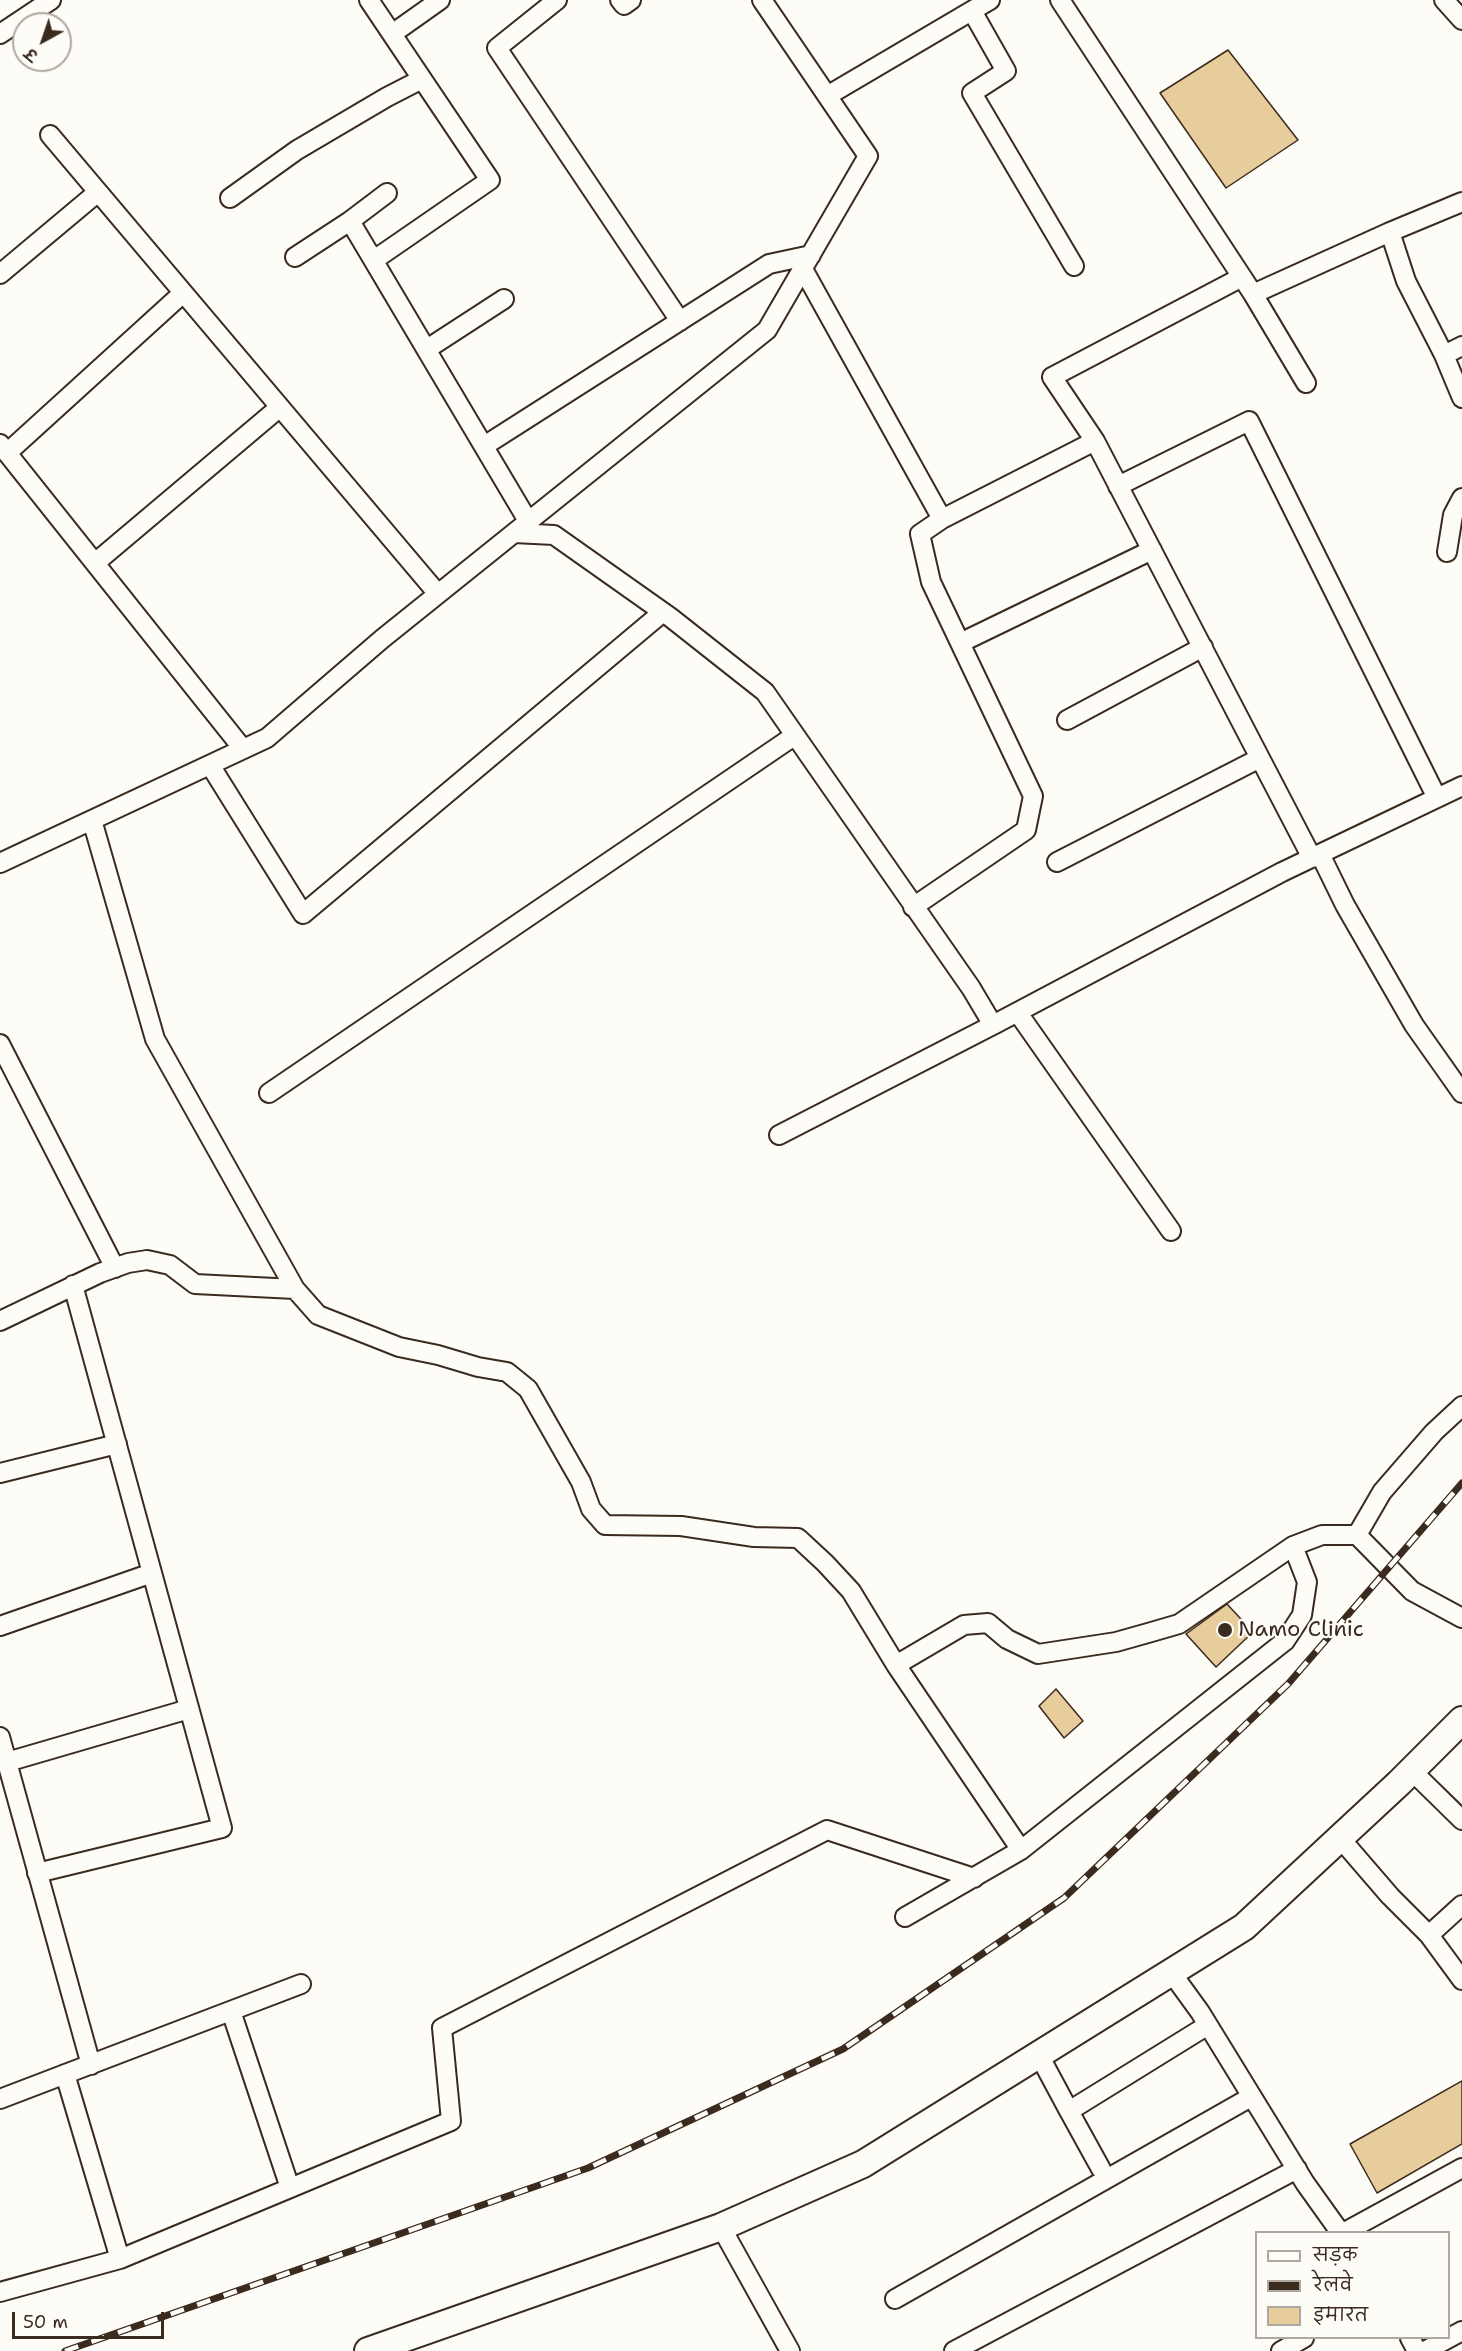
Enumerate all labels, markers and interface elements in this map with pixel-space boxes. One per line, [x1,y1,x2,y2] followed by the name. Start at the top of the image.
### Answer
[12,12,72,72] north arrow
[21,43,42,66] text: उ
[1238,1617,1364,1643] place label: Namo Clinic
[1216,1621,1234,1639] marker: Namo Clinic
[1255,2231,1450,2339] legend
[1313,2243,1357,2267] text: सड़क
[1313,2273,1353,2297] text: रेलवे
[15,2300,166,2338] scale bar
[1313,2303,1368,2327] text: इमारत
[23,2310,68,2334] text: 50 m

